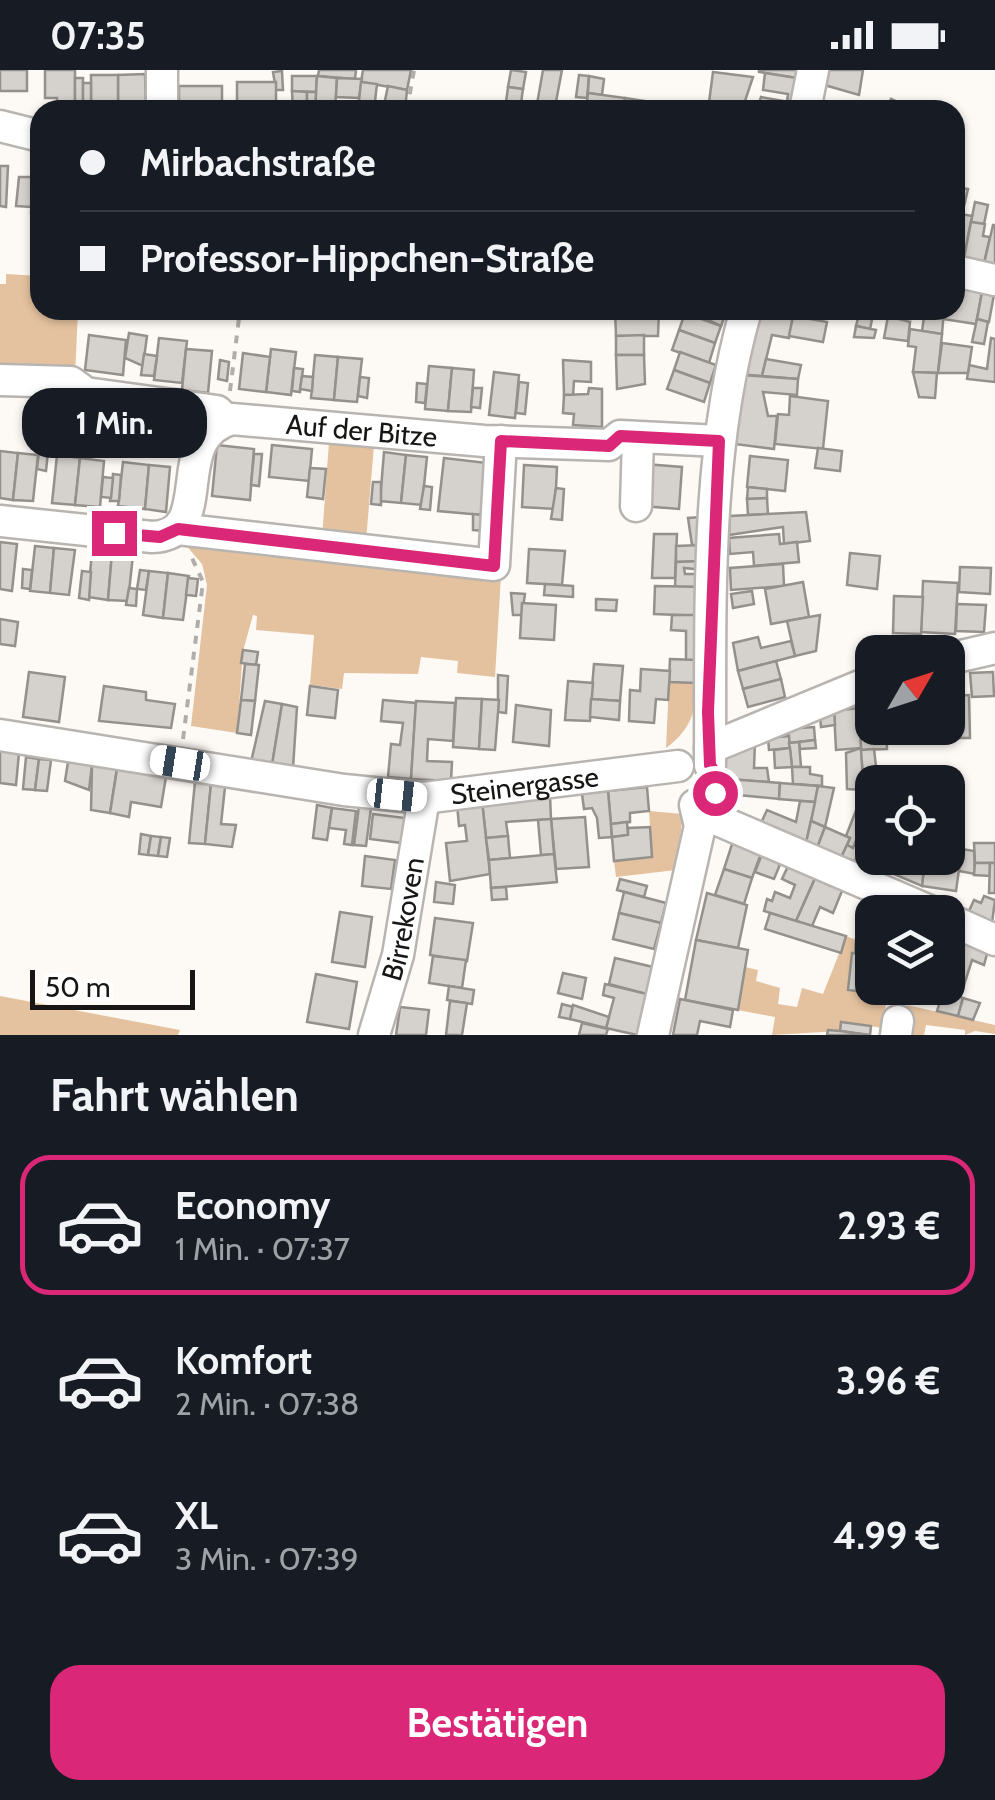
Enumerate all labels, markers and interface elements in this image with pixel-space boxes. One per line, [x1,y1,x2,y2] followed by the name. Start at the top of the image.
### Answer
[50,12,146,59] text: 07:35
[140,139,375,186] text: Mirbachstraße
[140,235,594,282] text: Professor-Hippchen-Straße
[22,388,206,458] callout: 1 Min.
[76,403,153,442] text: 1 Min.
[285,407,439,454] street label: Auf der Bitze
[92,511,137,556] route end
[855,635,965,745] north arrow
[855,635,965,1005] map controls
[148,743,212,783] car
[448,759,601,812] street label: Steinergasse
[855,765,965,875] button: locate
[693,771,738,816] route start
[366,777,428,813] car
[374,855,431,985] street label: Birrekoven
[855,895,965,1005] button: layers
[30,965,195,1010] scale bar
[45,970,111,1004] text: 50 m
[50,1068,299,1122] text: Fahrt wählen
[55,1180,145,1270] icon: car
[175,1182,330,1229] text: Economy
[837,1202,940,1249] text: 2.93 €
[175,1229,350,1268] text: 1 Min. · 07:37
[55,1335,145,1425] icon: car
[175,1337,312,1384] text: Komfort
[836,1357,940,1404] text: 3.96 €
[175,1384,359,1423] text: 2 Min. · 07:38
[55,1490,145,1580] icon: car
[175,1492,218,1539] text: XL
[833,1512,940,1559] text: 4.99 €
[175,1539,359,1578] text: 3 Min. · 07:39
[50,1665,945,1780] button: Bestätigen

